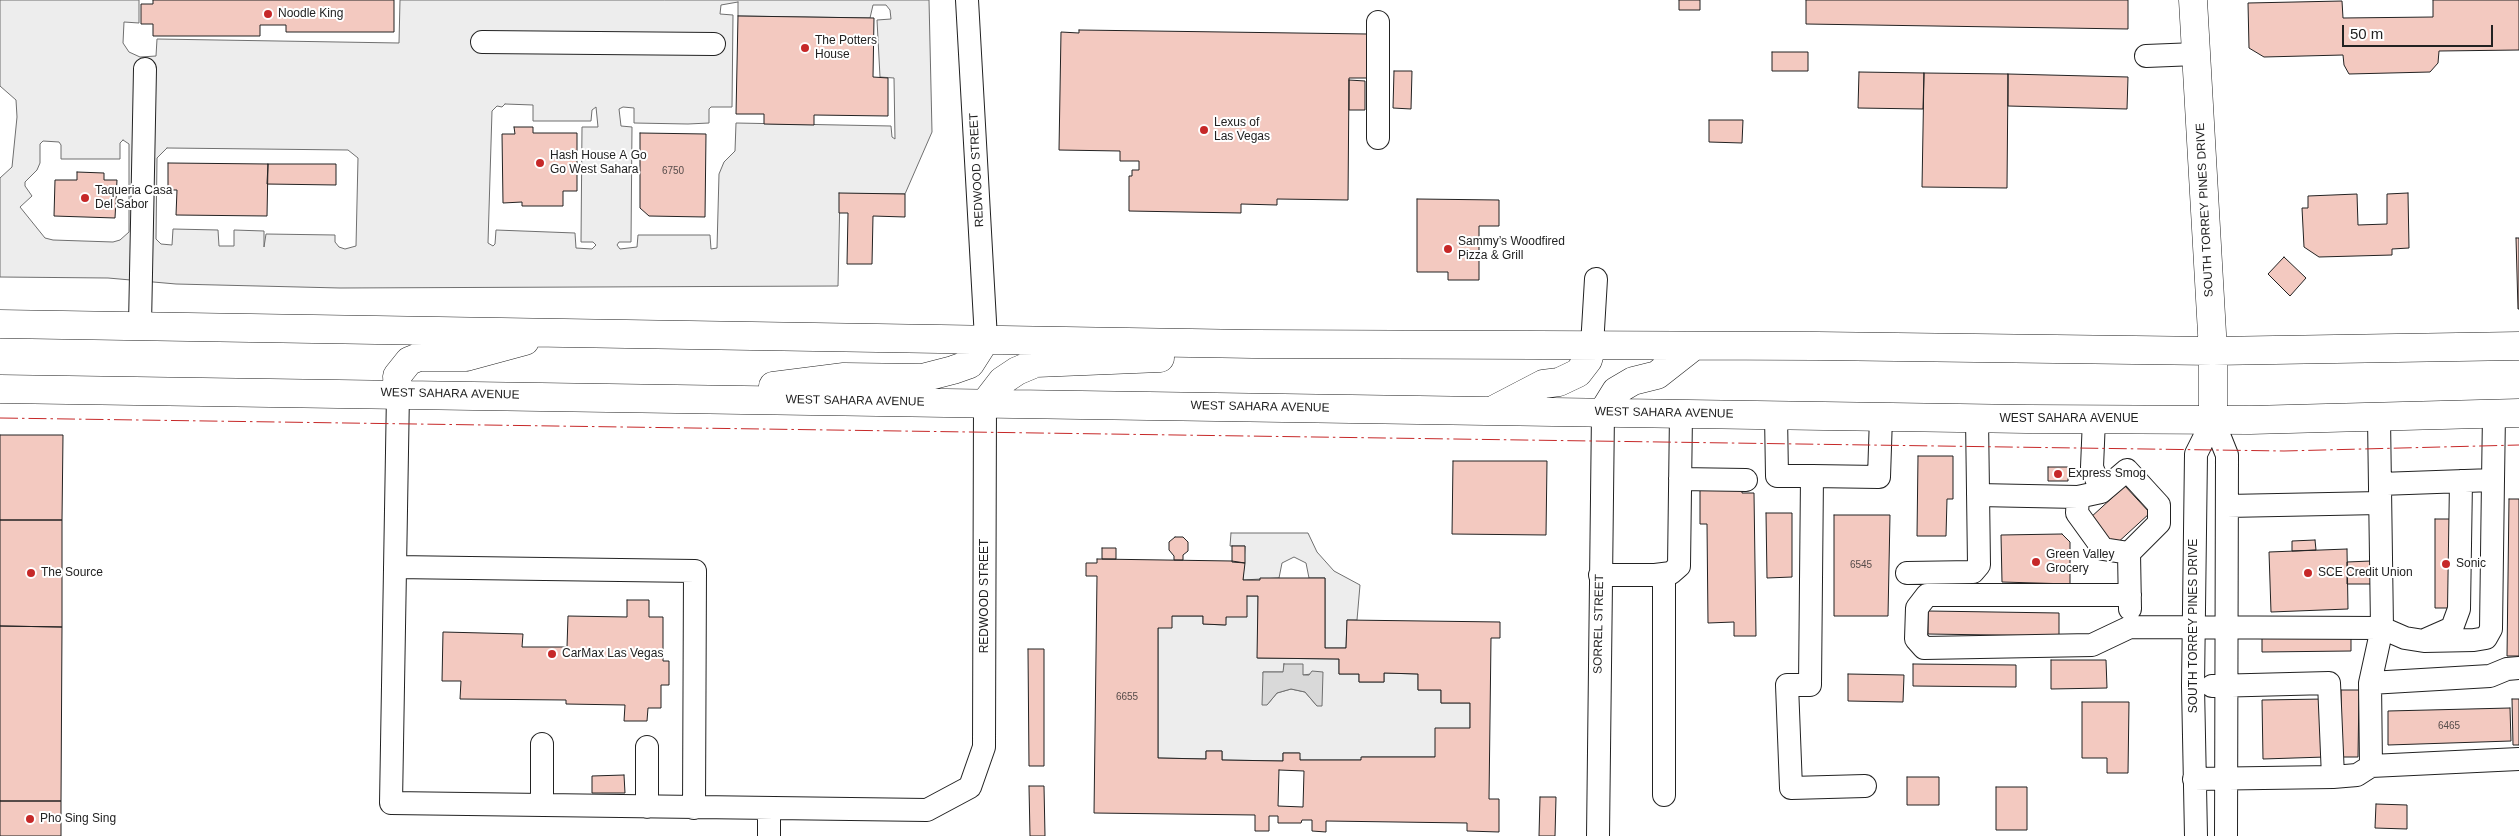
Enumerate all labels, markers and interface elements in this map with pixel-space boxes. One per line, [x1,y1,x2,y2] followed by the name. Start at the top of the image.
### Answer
[278,7,343,21] place label: Noodle King
[262,8,274,20] marker: Noodle King
[2344,15,2495,47] scale bar
[2350,25,2383,42] text: 50 m
[815,34,877,62] place label: The Potters House
[799,42,811,54] marker: The Potters House
[967,112,987,228] street label: REDWOOD STREET
[1214,116,1270,144] place label: Lexus of Las Vegas
[2193,123,2217,297] street label: SOUTH TORREY PINES DRIVE
[1198,124,1210,136] marker: Lexus of Las Vegas
[550,149,647,177] place label: Hash House A Go Go West Sahara
[534,157,546,169] marker: Hash House A Go Go West Sahara
[662,165,684,177] house number: 6750
[95,184,172,212] place label: Taqueria Casa Del Sabor
[79,192,91,204] marker: Taqueria Casa Del Sabor
[1458,235,1565,263] place label: Sammy’s Woodfired Pizza & Grill
[1442,243,1454,255] marker: Sammy’s Woodfired Pizza & Grill
[380,386,520,402] street label: WEST SAHARA AVENUE
[785,393,925,409] street label: WEST SAHARA AVENUE
[1190,399,1330,415] street label: WEST SAHARA AVENUE
[1594,405,1734,421] street label: WEST SAHARA AVENUE
[1999,412,2139,426] street label: WEST SAHARA AVENUE
[2068,467,2146,481] place label: Express Smog
[2052,468,2064,480] marker: Express Smog
[978,539,992,653] street label: REDWOOD STREET
[2187,539,2201,713] street label: SOUTH TORREY PINES DRIVE
[2046,548,2114,576] place label: Green Valley Grocery
[2030,556,2042,568] marker: Green Valley Grocery
[2456,557,2486,571] place label: Sonic
[2440,558,2452,570] marker: Sonic
[1850,559,1872,571] house number: 6545
[41,566,103,580] place label: The Source
[2318,566,2413,580] place label: SCE Credit Union
[25,567,37,579] marker: The Source
[2302,567,2314,579] marker: SCE Credit Union
[1591,574,1607,674] street label: SORREL STREET
[562,647,663,661] place label: CarMax Las Vegas
[546,648,558,660] marker: CarMax Las Vegas
[1116,691,1138,703] house number: 6655
[2438,720,2460,732] house number: 6465
[40,812,116,826] place label: Pho Sing Sing
[24,813,36,825] marker: Pho Sing Sing

